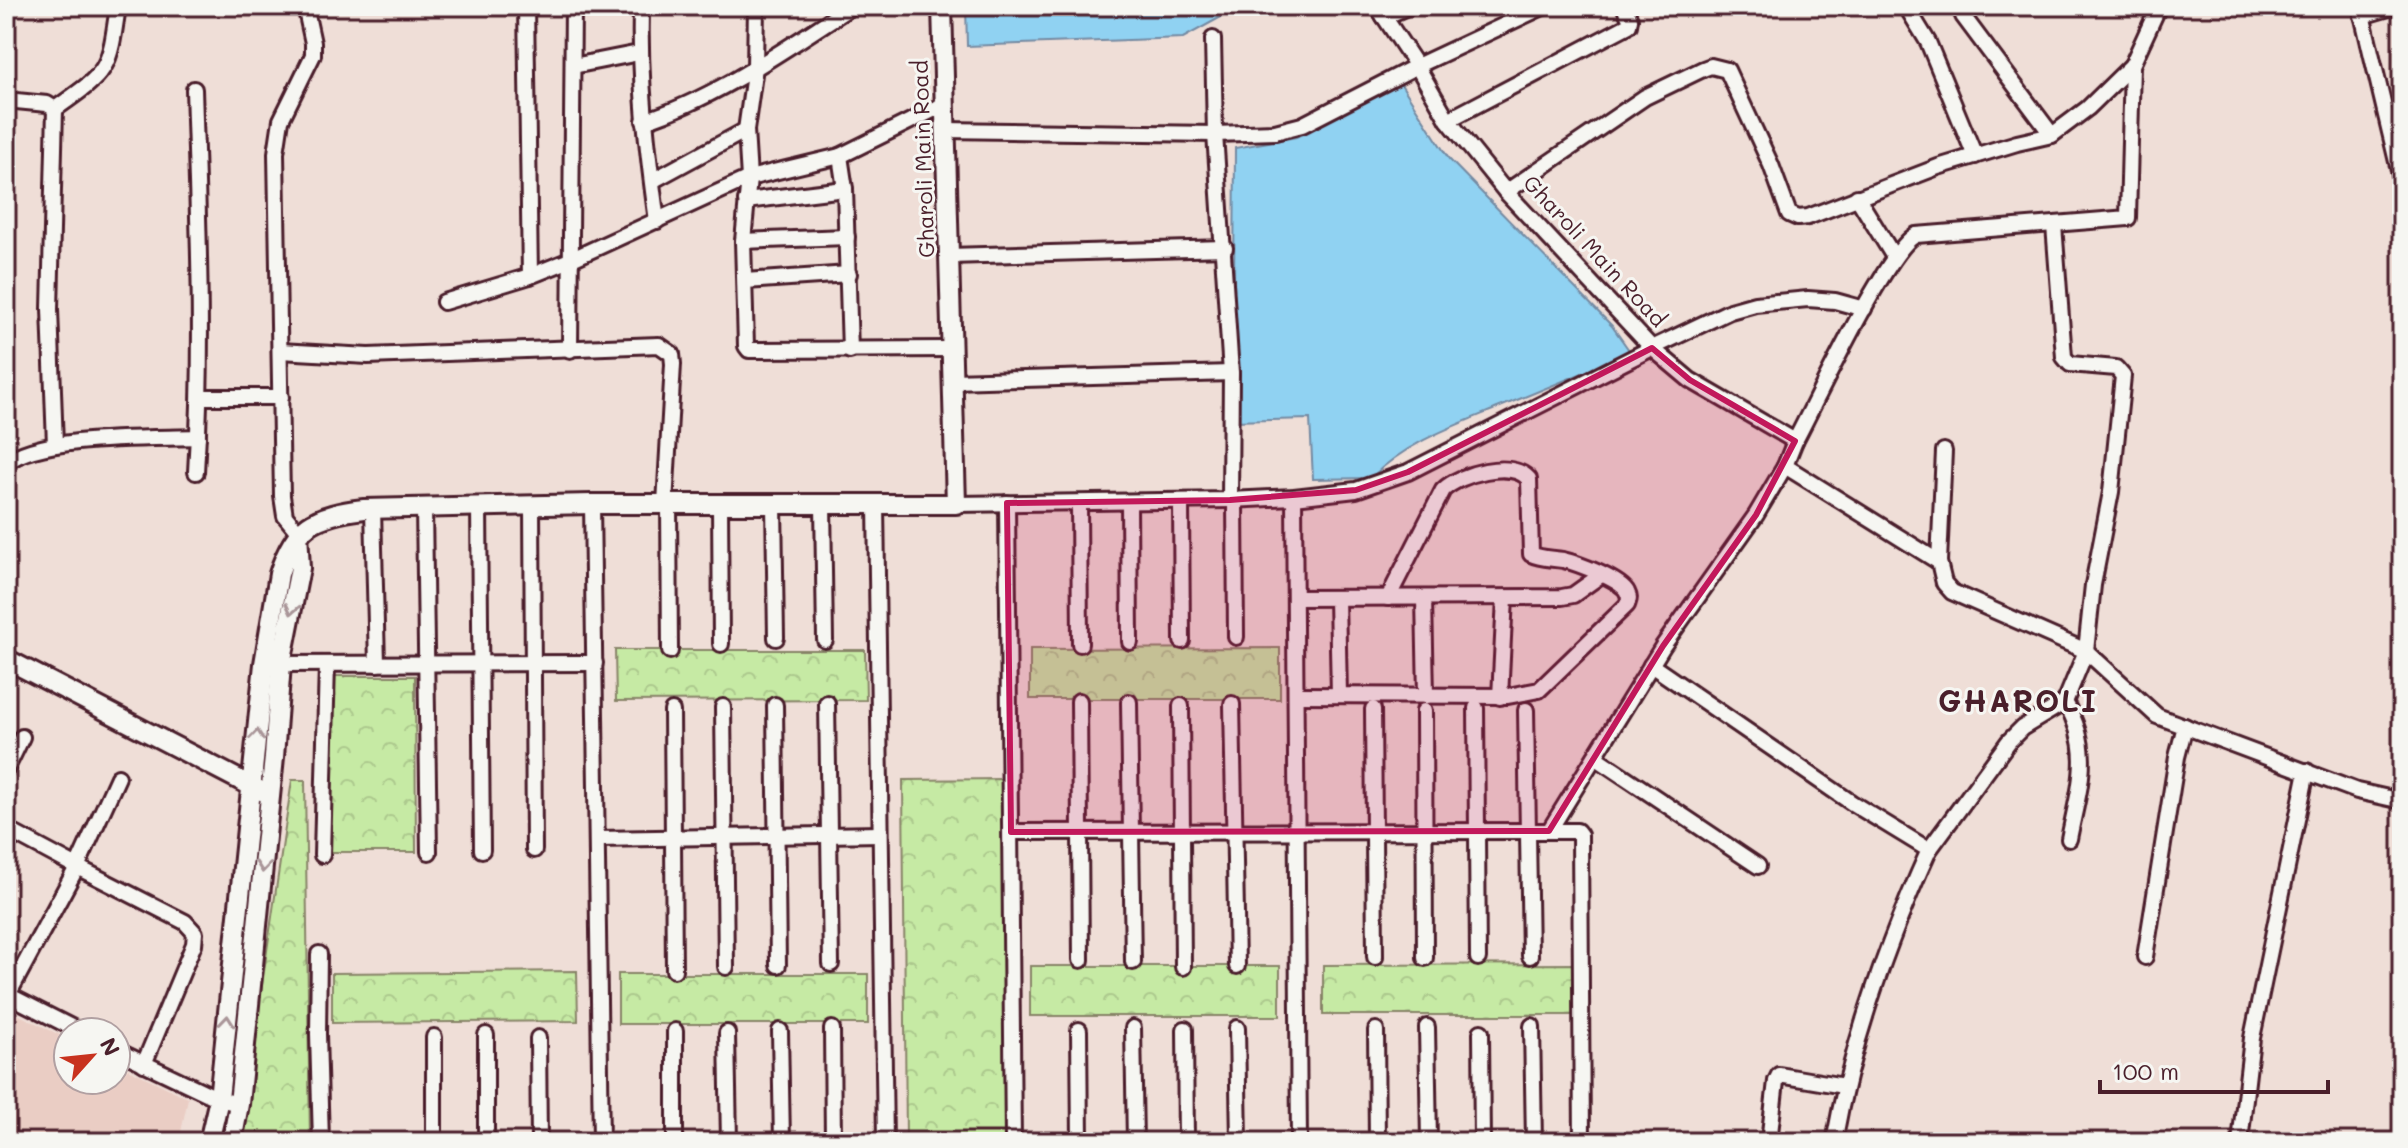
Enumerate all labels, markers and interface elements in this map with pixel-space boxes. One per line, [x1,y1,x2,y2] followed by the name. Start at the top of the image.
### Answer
[905,60,940,258] street label: Gharoli Main Road
[1517,168,1673,333] street label: Gharoli Main Road
[284,602,301,616] one-way arrow
[1938,680,2098,720] district label: GHAROLI
[248,728,265,741] one-way arrow
[255,861,272,874] one-way arrow
[218,1014,235,1027] one-way arrow
[52,1016,132,1096] north arrow
[94,1033,127,1061] text: N
[2100,1044,2328,1094] scale bar
[2112,1055,2179,1086] text: 100 m

